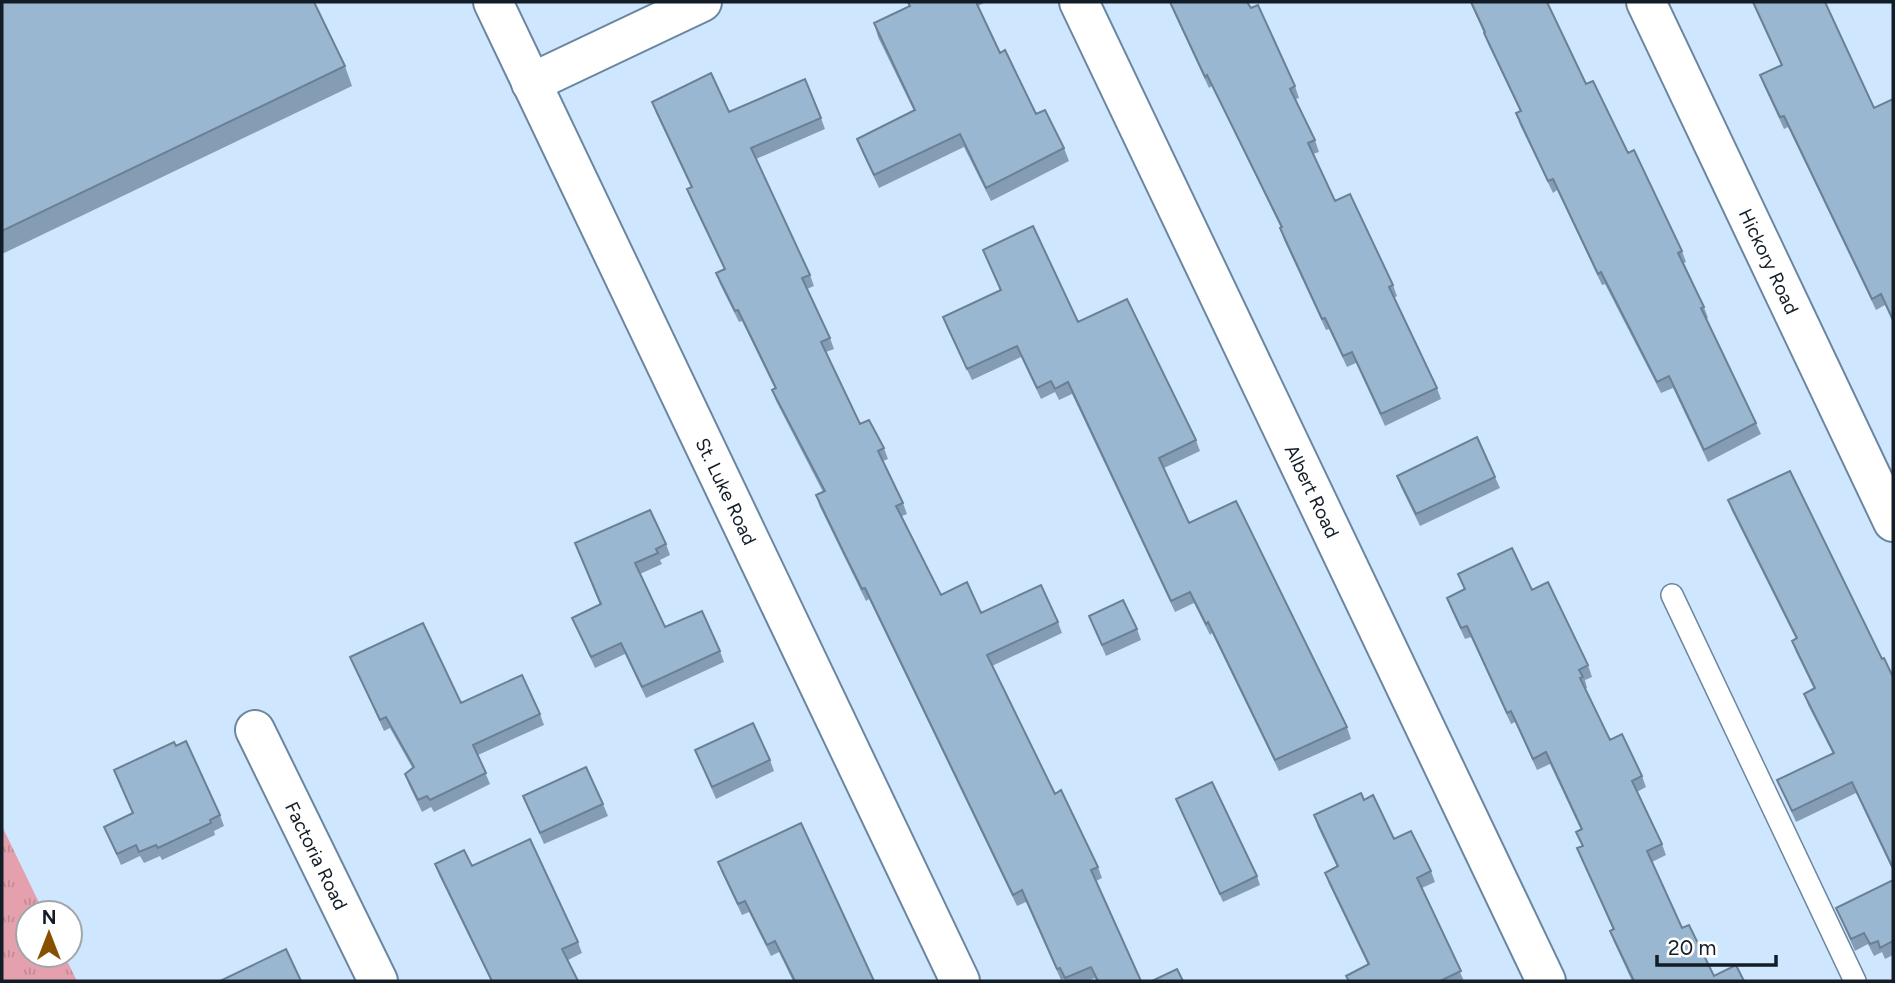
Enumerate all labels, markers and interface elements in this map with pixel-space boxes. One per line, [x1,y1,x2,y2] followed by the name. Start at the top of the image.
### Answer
[1734,205,1804,318] street label: Hickory Road
[691,434,762,548] street label: St. Luke Road
[1280,441,1344,542] street label: Albert Road
[280,798,353,913] street label: Factoria Road
[14,899,84,969] north arrow
[42,906,56,929] text: N
[1657,923,1776,967] scale bar
[1668,935,1716,960] text: 20 m

